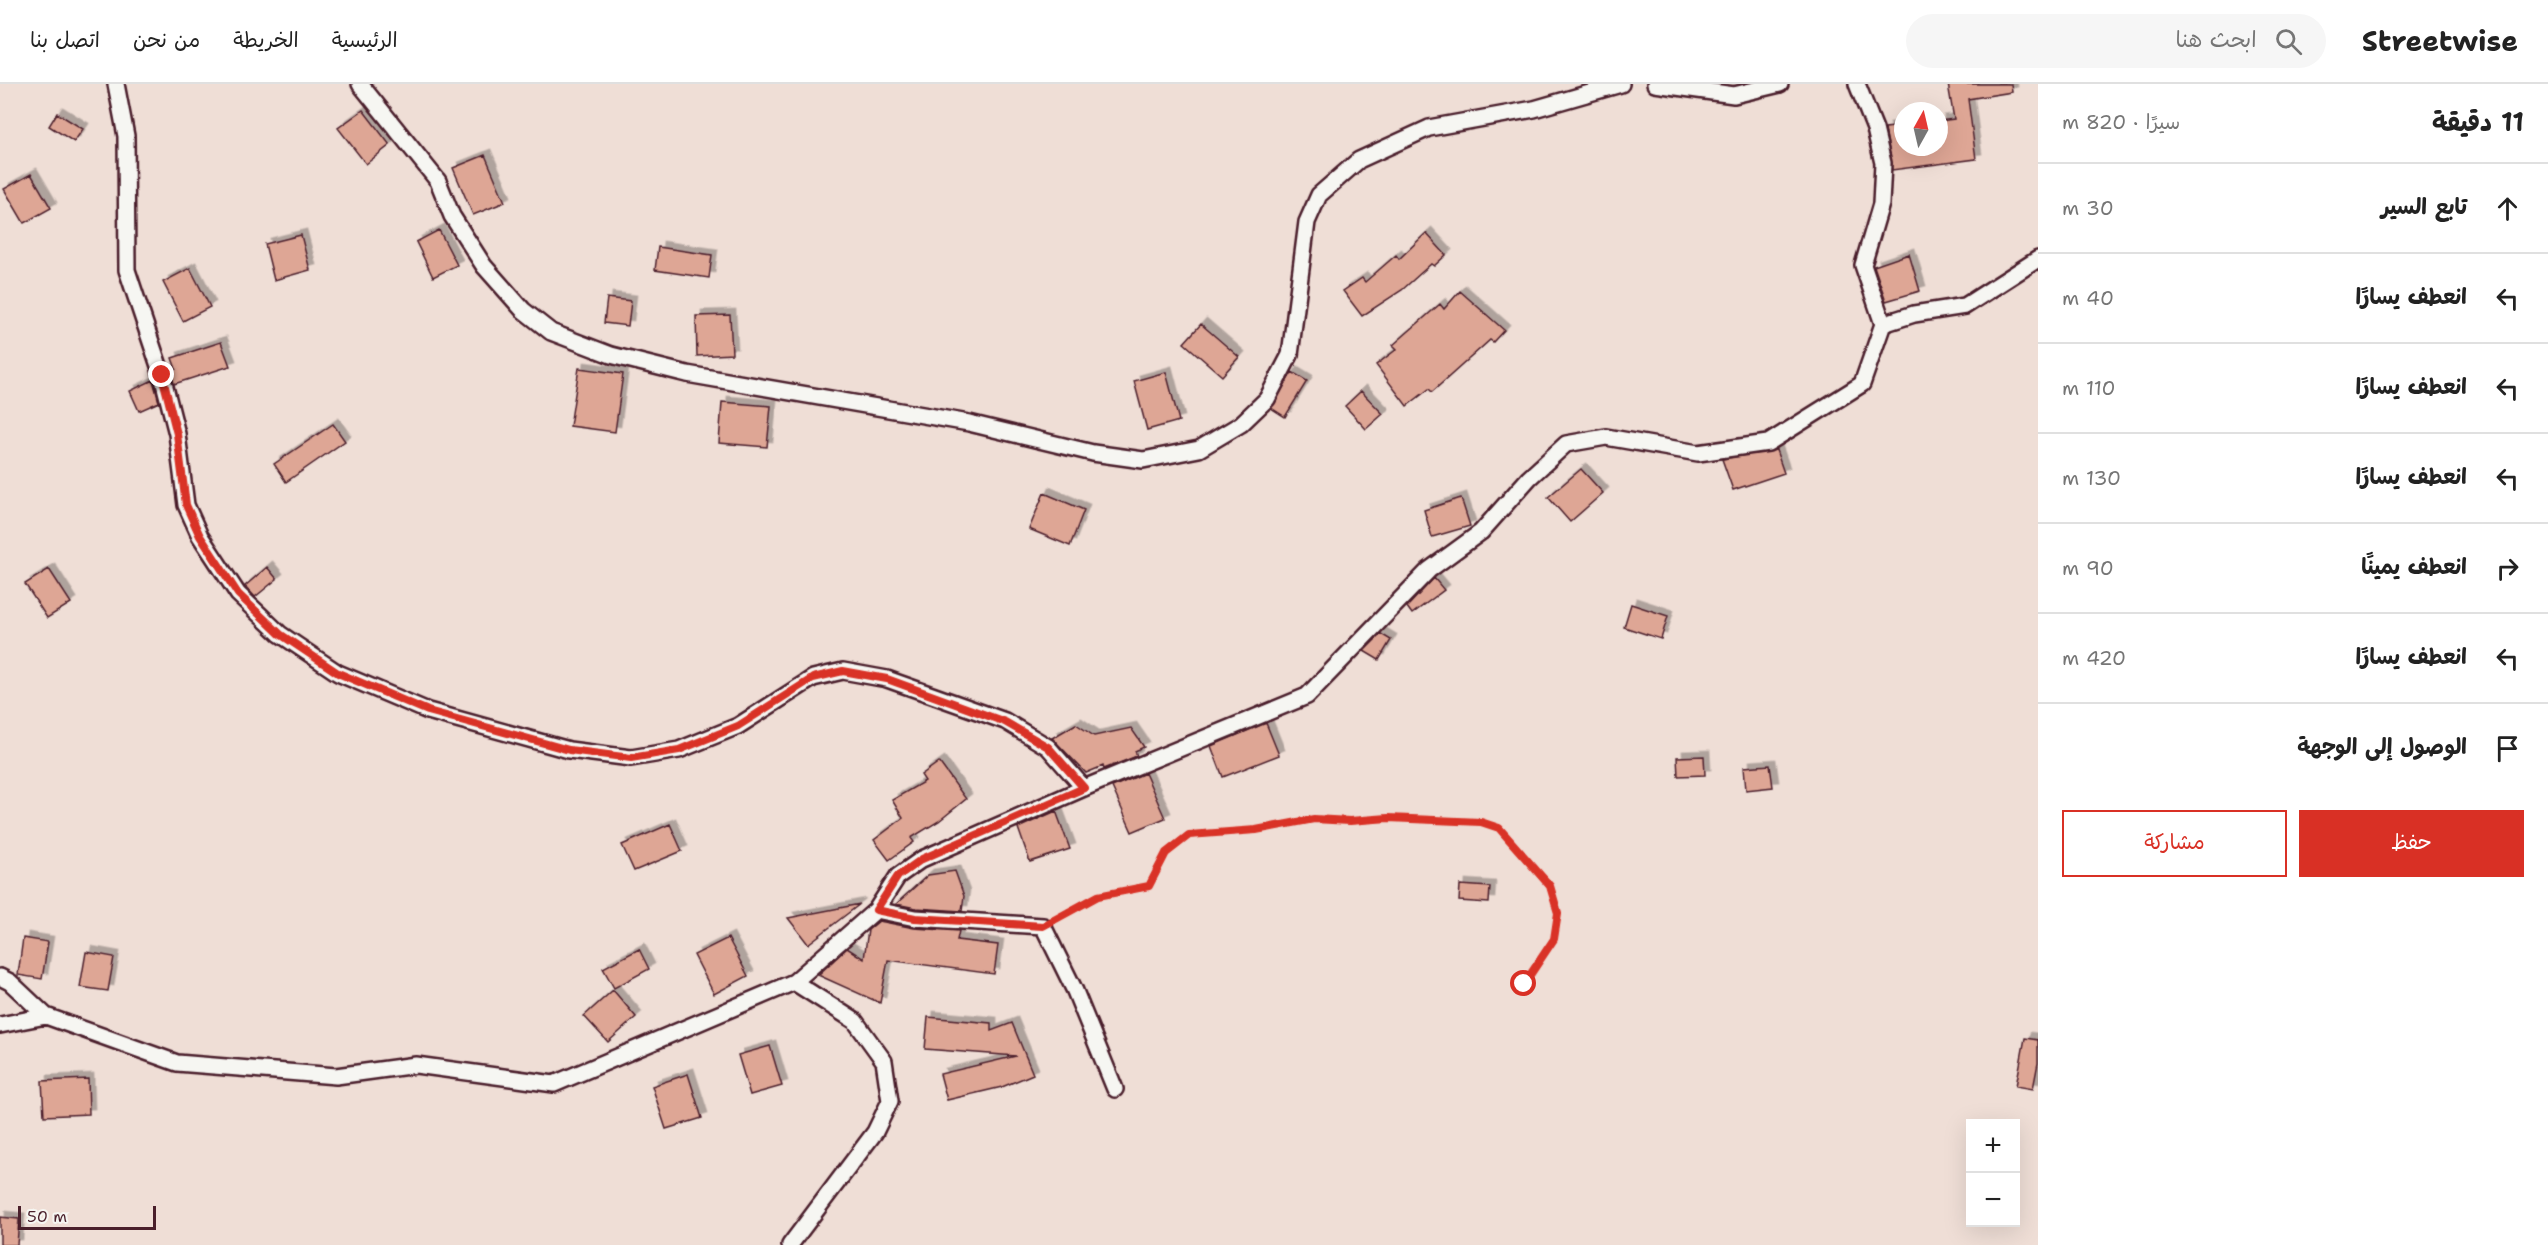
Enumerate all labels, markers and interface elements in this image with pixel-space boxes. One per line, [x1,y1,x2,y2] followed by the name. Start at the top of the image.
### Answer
[1906,14,2326,68] search box
[2362,22,2518,60] text: Streetwise
[2176,25,2257,54] text: ابحث هنا
[2272,25,2305,58] icon: search
[30,26,100,54] text: اتصل بنا
[133,26,200,54] text: من نحن
[233,26,299,54] text: الخريطة
[332,26,398,54] text: الرئيسية
[1894,102,1948,156] north arrow
[2432,104,2524,139] text: 11 دقيقة
[2062,109,2180,135] text: سيرًا · 820 m
[2381,192,2467,221] text: تابع السير
[2491,192,2524,225] icon: ahead
[2062,195,2114,221] text: 30 m
[2355,282,2467,311] text: انعطف يسارًا
[2491,282,2524,315] icon: left
[2062,285,2114,311] text: 40 m
[148,361,174,387] route end
[2355,372,2467,401] text: انعطف يسارًا
[2491,372,2524,405] icon: left
[2062,375,2116,401] text: 110 m
[2355,462,2467,491] text: انعطف يسارًا
[2491,462,2524,495] icon: left
[2062,465,2121,491] text: 130 m
[2361,552,2467,581] text: انعطف يمينًا
[2491,552,2524,585] icon: right
[2062,555,2114,581] text: 90 m
[2355,642,2467,671] text: انعطف يسارًا
[2491,642,2524,675] icon: left
[2062,645,2126,671] text: 420 m
[2297,732,2467,761] text: الوصول إلى الوجهة
[2491,732,2524,765] icon: arrive
[2062,810,2287,877] button: مشاركة
[2299,810,2524,877] button: حفظ
[1510,970,1536,996] route start
[1966,1119,2020,1227] map controls
[1966,1119,2020,1173] button: +
[1966,1173,2020,1227] button: −
[18,1203,156,1230] scale bar
[27,1206,67,1227] text: 50 m

